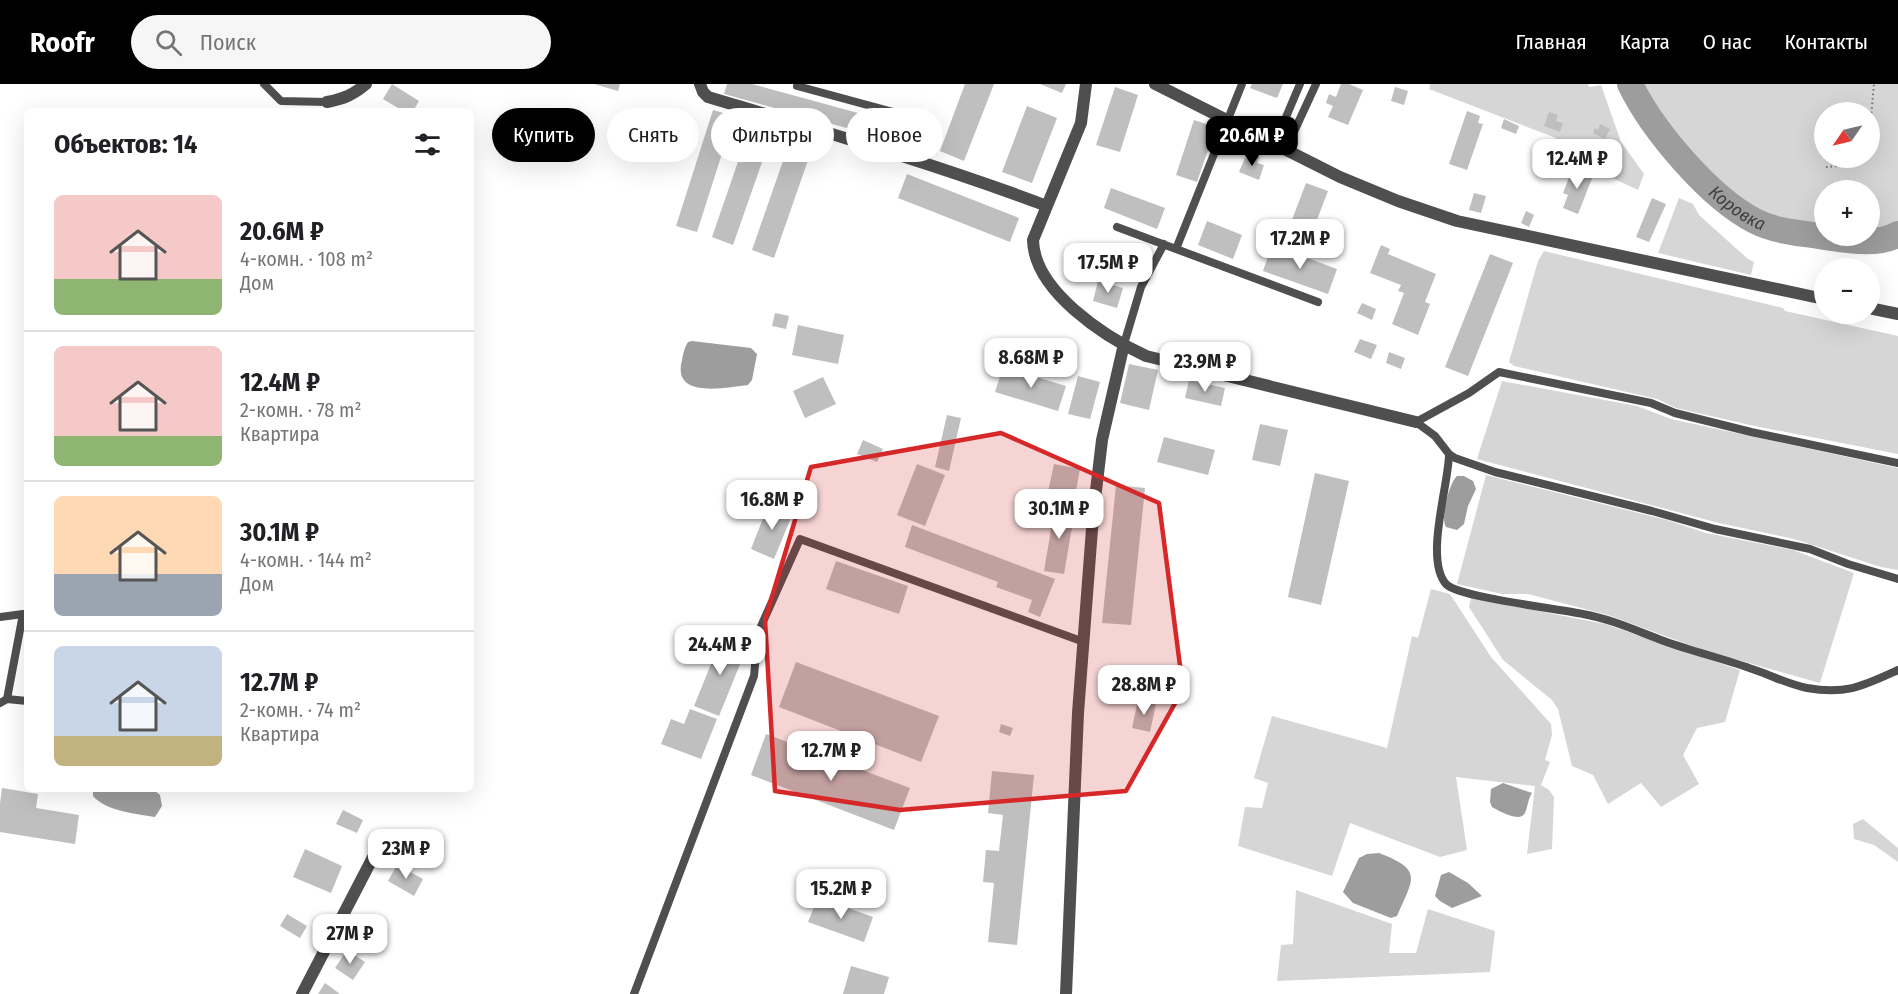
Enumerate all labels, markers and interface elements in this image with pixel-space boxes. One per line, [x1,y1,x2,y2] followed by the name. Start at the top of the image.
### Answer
[131,15,551,69] search box
[30,26,95,59] text: Roofr
[152,26,185,59] icon: search
[200,29,256,56] text: Поиск
[1516,29,1587,55] text: Главная
[1620,29,1670,55] text: Карта
[1703,29,1751,55] text: О нас
[1784,29,1868,55] text: Контакты
[1814,102,1880,168] north arrow
[1814,102,1880,324] map controls
[492,108,595,162] chip: Купить
[607,108,699,162] chip: Снять
[711,108,834,162] chip: Фильтры
[846,108,943,162] chip: Новое
[1197,116,1307,167] pin: 20.6M ₽
[1220,123,1284,147] text: 20.6M ₽
[411,128,444,161] icon: filters
[54,129,197,160] text: Объектов: 14
[1522,139,1632,190] pin: 12.4M ₽
[1546,146,1608,170] text: 12.4M ₽
[1814,180,1880,246] button: +
[1704,181,1769,235] water label: Коровка
[240,216,324,247] text: 20.6M ₽
[102,219,174,291] icon: home
[1245,219,1355,270] pin: 17.2M ₽
[1270,226,1330,250] text: 17.2M ₽
[1053,243,1163,294] pin: 17.5M ₽
[240,247,373,271] text: 4-комн. · 108 m²
[1078,250,1138,274] text: 17.5M ₽
[1814,258,1880,324] button: −
[240,271,274,295] text: Дом
[976,338,1086,389] pin: 8.68M ₽
[1150,342,1260,393] pin: 23.9M ₽
[998,345,1064,369] text: 8.68M ₽
[1174,349,1236,373] text: 23.9M ₽
[240,367,320,398] text: 12.4M ₽
[102,370,174,442] icon: home
[240,398,362,422] text: 2-комн. · 78 m²
[240,422,320,446] text: Квартира
[717,480,827,531] pin: 16.8M ₽
[740,487,804,511] text: 16.8M ₽
[1004,489,1114,540] pin: 30.1M ₽
[1029,496,1089,520] text: 30.1M ₽
[240,517,319,548] text: 30.1M ₽
[102,520,174,592] icon: home
[240,548,372,572] text: 4-комн. · 144 m²
[240,572,274,596] text: Дом
[665,625,775,676] pin: 24.4M ₽
[689,632,751,656] text: 24.4M ₽
[1089,665,1199,716] pin: 28.8M ₽
[240,667,318,698] text: 12.7M ₽
[102,670,174,742] icon: home
[1112,672,1176,696] text: 28.8M ₽
[240,698,361,722] text: 2-комн. · 74 m²
[240,722,320,746] text: Квартира
[776,731,886,782] pin: 12.7M ₽
[801,738,861,762] text: 12.7M ₽
[364,829,448,880] pin: 23M ₽
[382,836,430,860] text: 23M ₽
[786,869,896,920] pin: 15.2M ₽
[810,876,872,900] text: 15.2M ₽
[308,914,392,965] pin: 27M ₽
[326,921,374,945] text: 27M ₽

